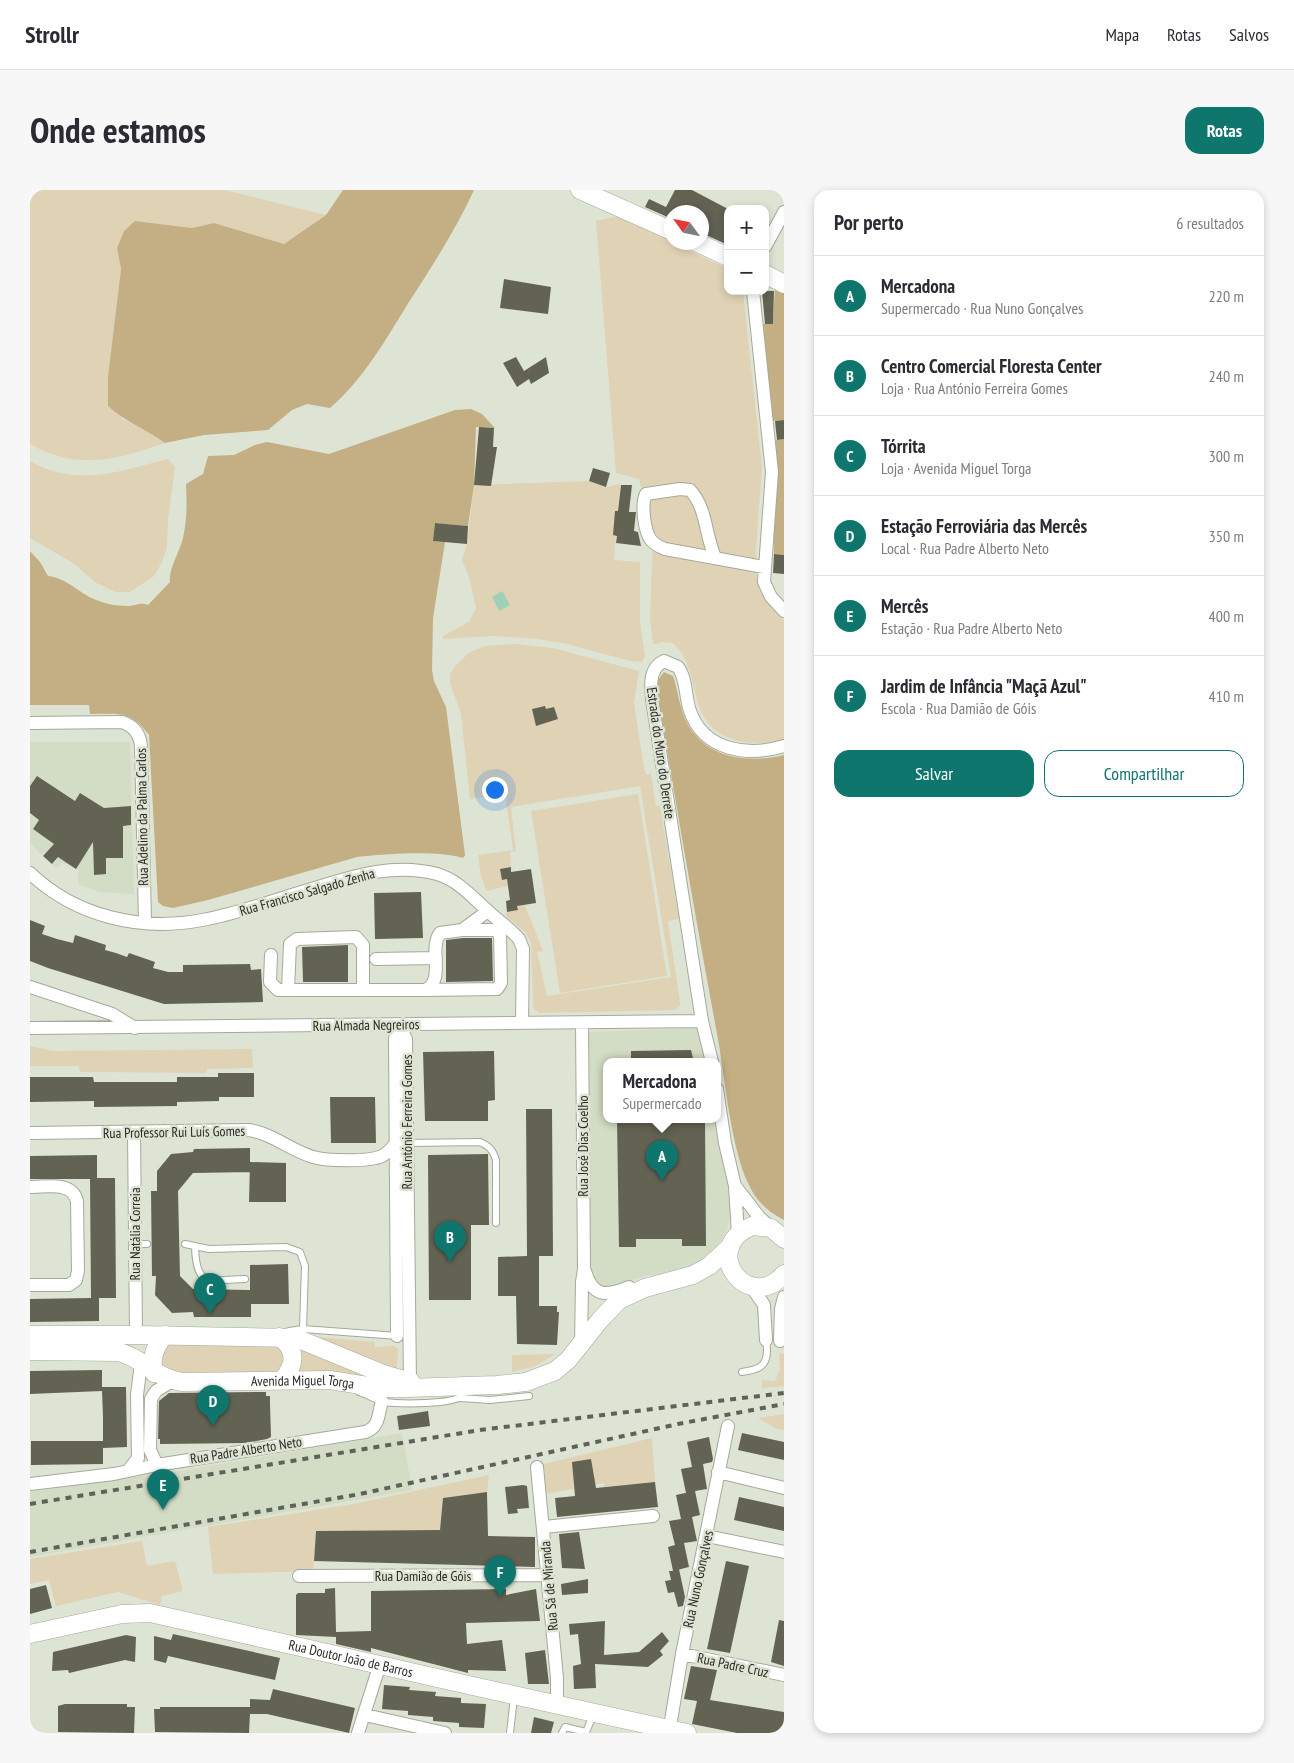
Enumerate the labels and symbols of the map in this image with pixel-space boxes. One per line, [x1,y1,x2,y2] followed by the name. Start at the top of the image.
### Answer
[664,205,709,250] north arrow
[643,686,679,820] street label: Estrada do Muro do Derrete
[132,748,152,886] street label: Rua Adelino da Palma Carlos
[482,777,508,803] your location
[237,864,377,920] street label: Rua Francisco Salgado Zenha
[312,1015,420,1035] street label: Rua Almada Negreiros
[398,1054,416,1189] street label: Rua António Ferreira Gomes
[574,1095,592,1197] street label: Rua José Dias Coelho
[103,1122,246,1142] street label: Rua Professor Rui Luís Gomes
[646,1140,678,1181] pin: A
[126,1188,144,1280] street label: Rua Natália Correia
[434,1221,466,1262] pin: B
[194,1273,226,1314] pin: C
[251,1371,356,1393] street label: Avenida Miguel Torga
[197,1385,229,1426] pin: D
[189,1432,303,1468] street label: Rua Padre Alberto Neto
[147,1469,179,1510] pin: E
[679,1528,717,1629] street label: Rua Nuno Gonçalves
[536,1540,562,1632] street label: Rua Sá de Miranda
[484,1556,516,1597] pin: F
[375,1567,472,1585] street label: Rua Damião de Góis
[287,1636,415,1681] street label: Rua Doutor João de Barros
[696,1649,770,1681] street label: Rua Padre Cruz

